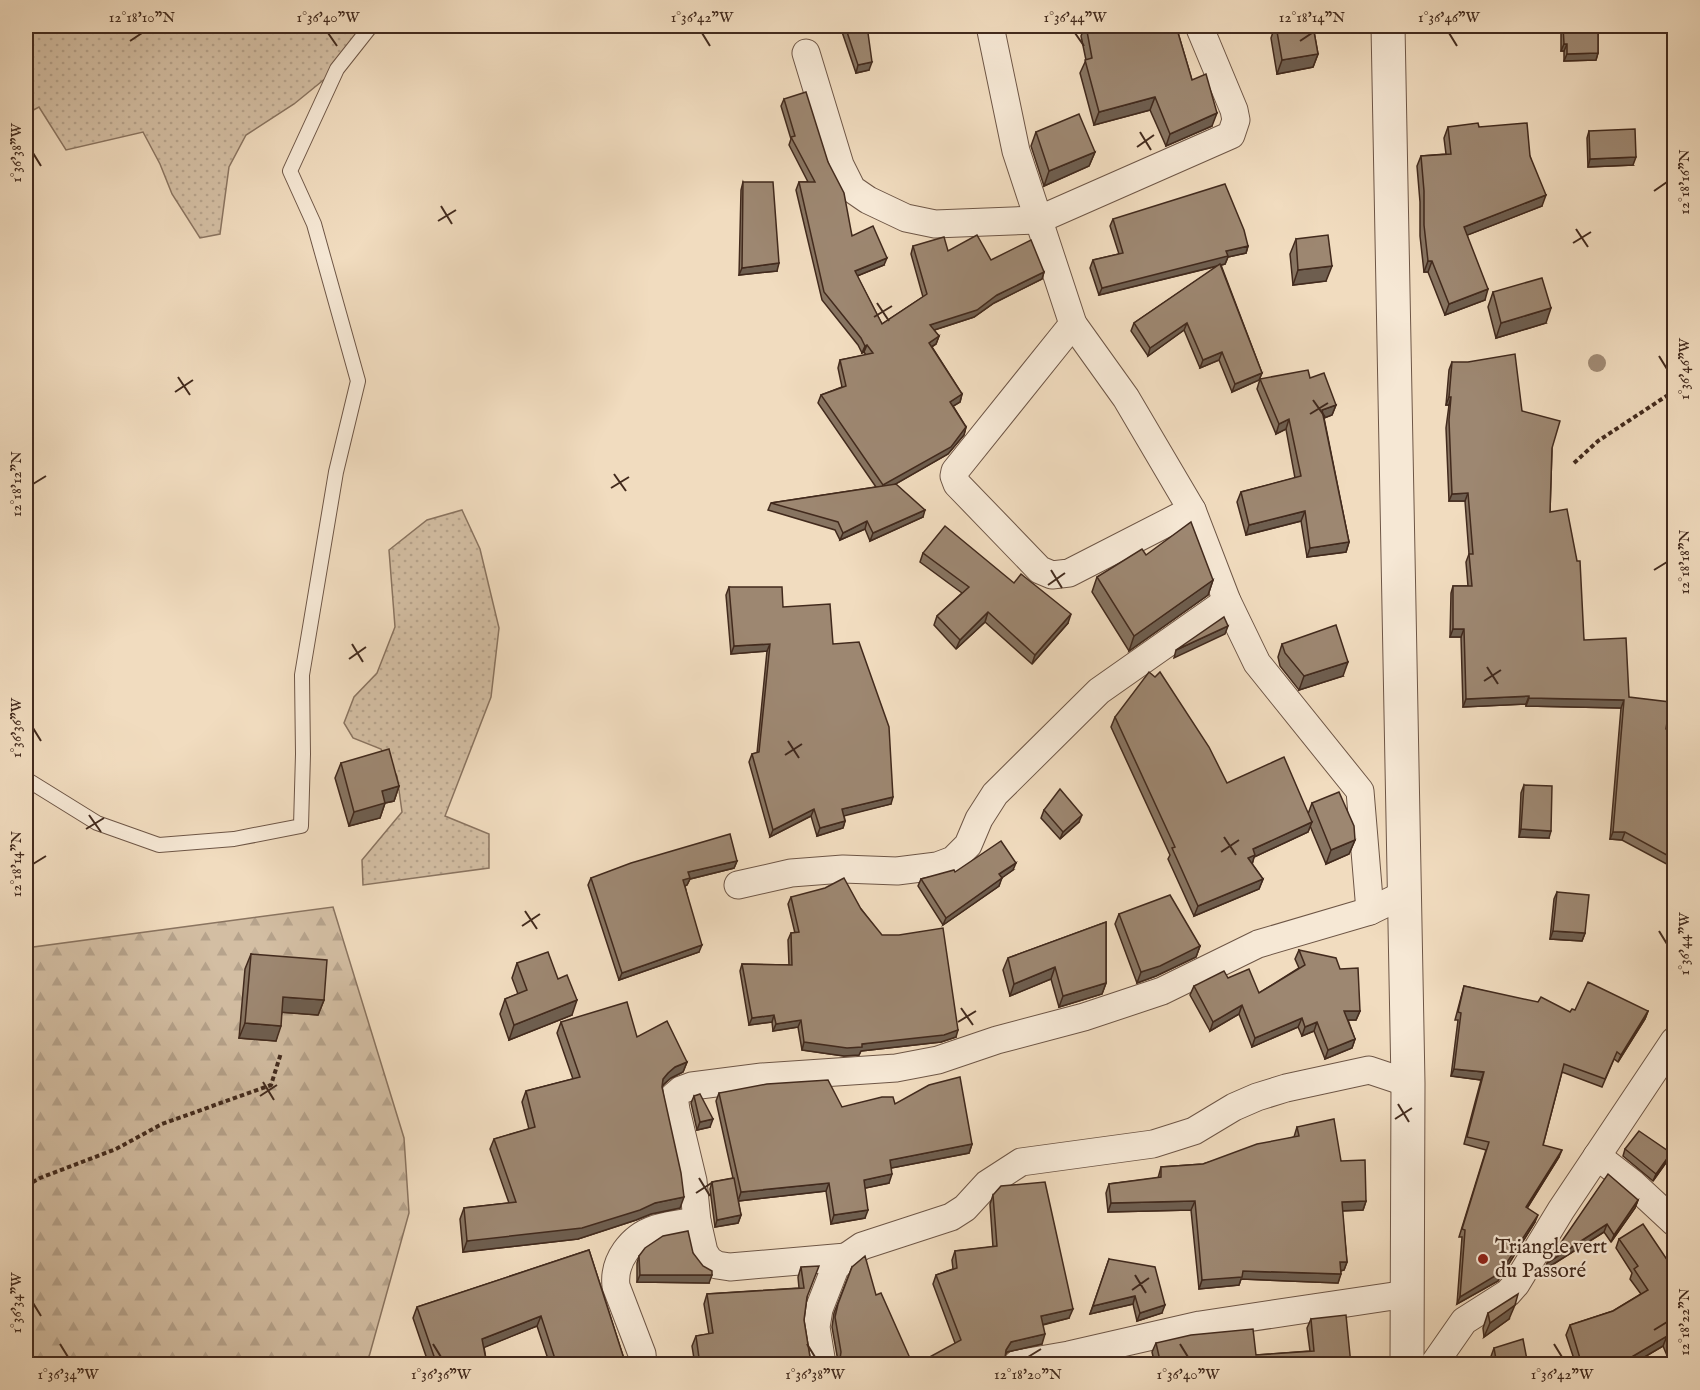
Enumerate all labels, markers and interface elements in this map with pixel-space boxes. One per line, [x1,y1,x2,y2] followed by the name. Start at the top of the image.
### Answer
[109,8,175,27] text: 12°18'10"N
[297,8,360,27] text: 1°36'40"W
[671,8,734,27] text: 1°36'42"W
[1044,8,1107,27] text: 1°36'44"W
[1279,8,1345,27] text: 12°18'14"N
[1418,8,1481,27] text: 1°36'46"W
[7,122,26,183] text: 1°36'38"W
[1675,149,1694,215] text: 12°18'16"N
[1675,337,1694,400] text: 1°36'46"W
[7,451,26,517] text: 12°18'12"N
[1675,530,1694,594] text: 12°18'18"N
[7,697,26,758] text: 1°36'36"W
[7,831,26,897] text: 12°18'14"N
[1675,912,1694,975] text: 1°36'44"W
[1495,1234,1607,1285] place label: Triangle vert du Passoré
[1476,1252,1490,1266] marker: Triangle vert du Passoré
[7,1272,26,1334] text: 1°36'34"W
[1675,1288,1694,1356] text: 12°18'22"N
[37,1365,99,1384] text: 1°36'34"W
[411,1365,472,1384] text: 1°36'36"W
[785,1365,846,1384] text: 1°36'38"W
[994,1365,1062,1384] text: 12°18'20"N
[1157,1365,1220,1384] text: 1°36'40"W
[1531,1365,1594,1384] text: 1°36'42"W

